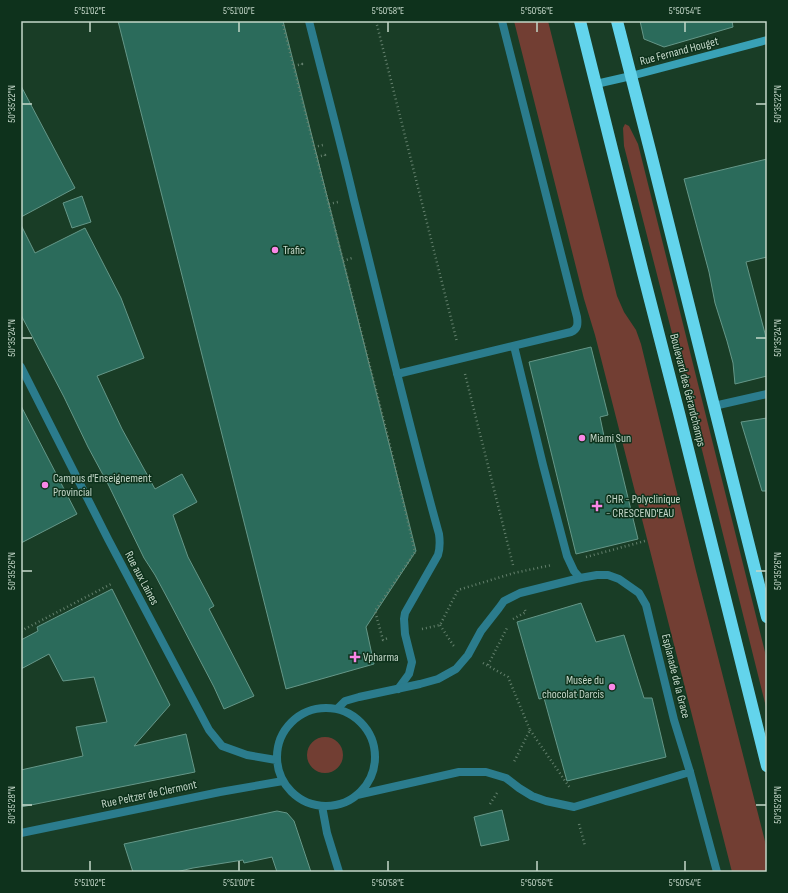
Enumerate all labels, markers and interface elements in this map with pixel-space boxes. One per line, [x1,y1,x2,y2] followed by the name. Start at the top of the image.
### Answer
[74,5,106,17] text: 5°51'02"E
[223,5,255,17] text: 5°51'00"E
[372,5,404,17] text: 5°50'58"E
[521,5,553,17] text: 5°50'56"E
[669,5,701,17] text: 5°50'54"E
[638,34,721,69] street label: Rue Fernand Houget
[6,85,18,123] text: 50°35'22"N
[772,85,784,123] text: 50°35'22"N
[283,243,305,258] place label: Trafic
[270,245,280,255] marker: Trafic
[6,319,18,357] text: 50°35'24"N
[772,319,784,357] text: 50°35'24"N
[666,332,709,448] street label: Boulevard des Gérardchamps
[590,431,631,446] place label: Miami Sun
[577,433,587,443] marker: Miami Sun
[53,471,152,500] place label: Campus d'Enseignement Provincial
[40,480,50,490] marker: Campus d'Enseignement Provincial
[606,492,680,521] place label: CHR - Polyclinique - CRESCEND'EAU
[591,500,603,512] marker: CHR - Polyclinique - CRESCEND'EAU
[121,549,162,608] street label: Rue aux Laines
[6,552,18,590] text: 50°35'26"N
[772,552,784,590] text: 50°35'26"N
[658,632,693,720] street label: Esplanade de la Grace
[363,650,399,665] place label: Vpharma
[350,652,360,662] marker: Vpharma
[542,673,604,702] place label: Musée du chocolat Darcis
[607,682,617,692] marker: Musée du chocolat Darcis
[100,777,198,812] street label: Rue Peltzer de Clermont
[6,786,18,824] text: 50°35'28"N
[772,786,784,824] text: 50°35'28"N
[74,877,106,889] text: 5°51'02"E
[223,877,255,889] text: 5°51'00"E
[372,877,404,889] text: 5°50'58"E
[521,877,553,889] text: 5°50'56"E
[669,877,701,889] text: 5°50'54"E

